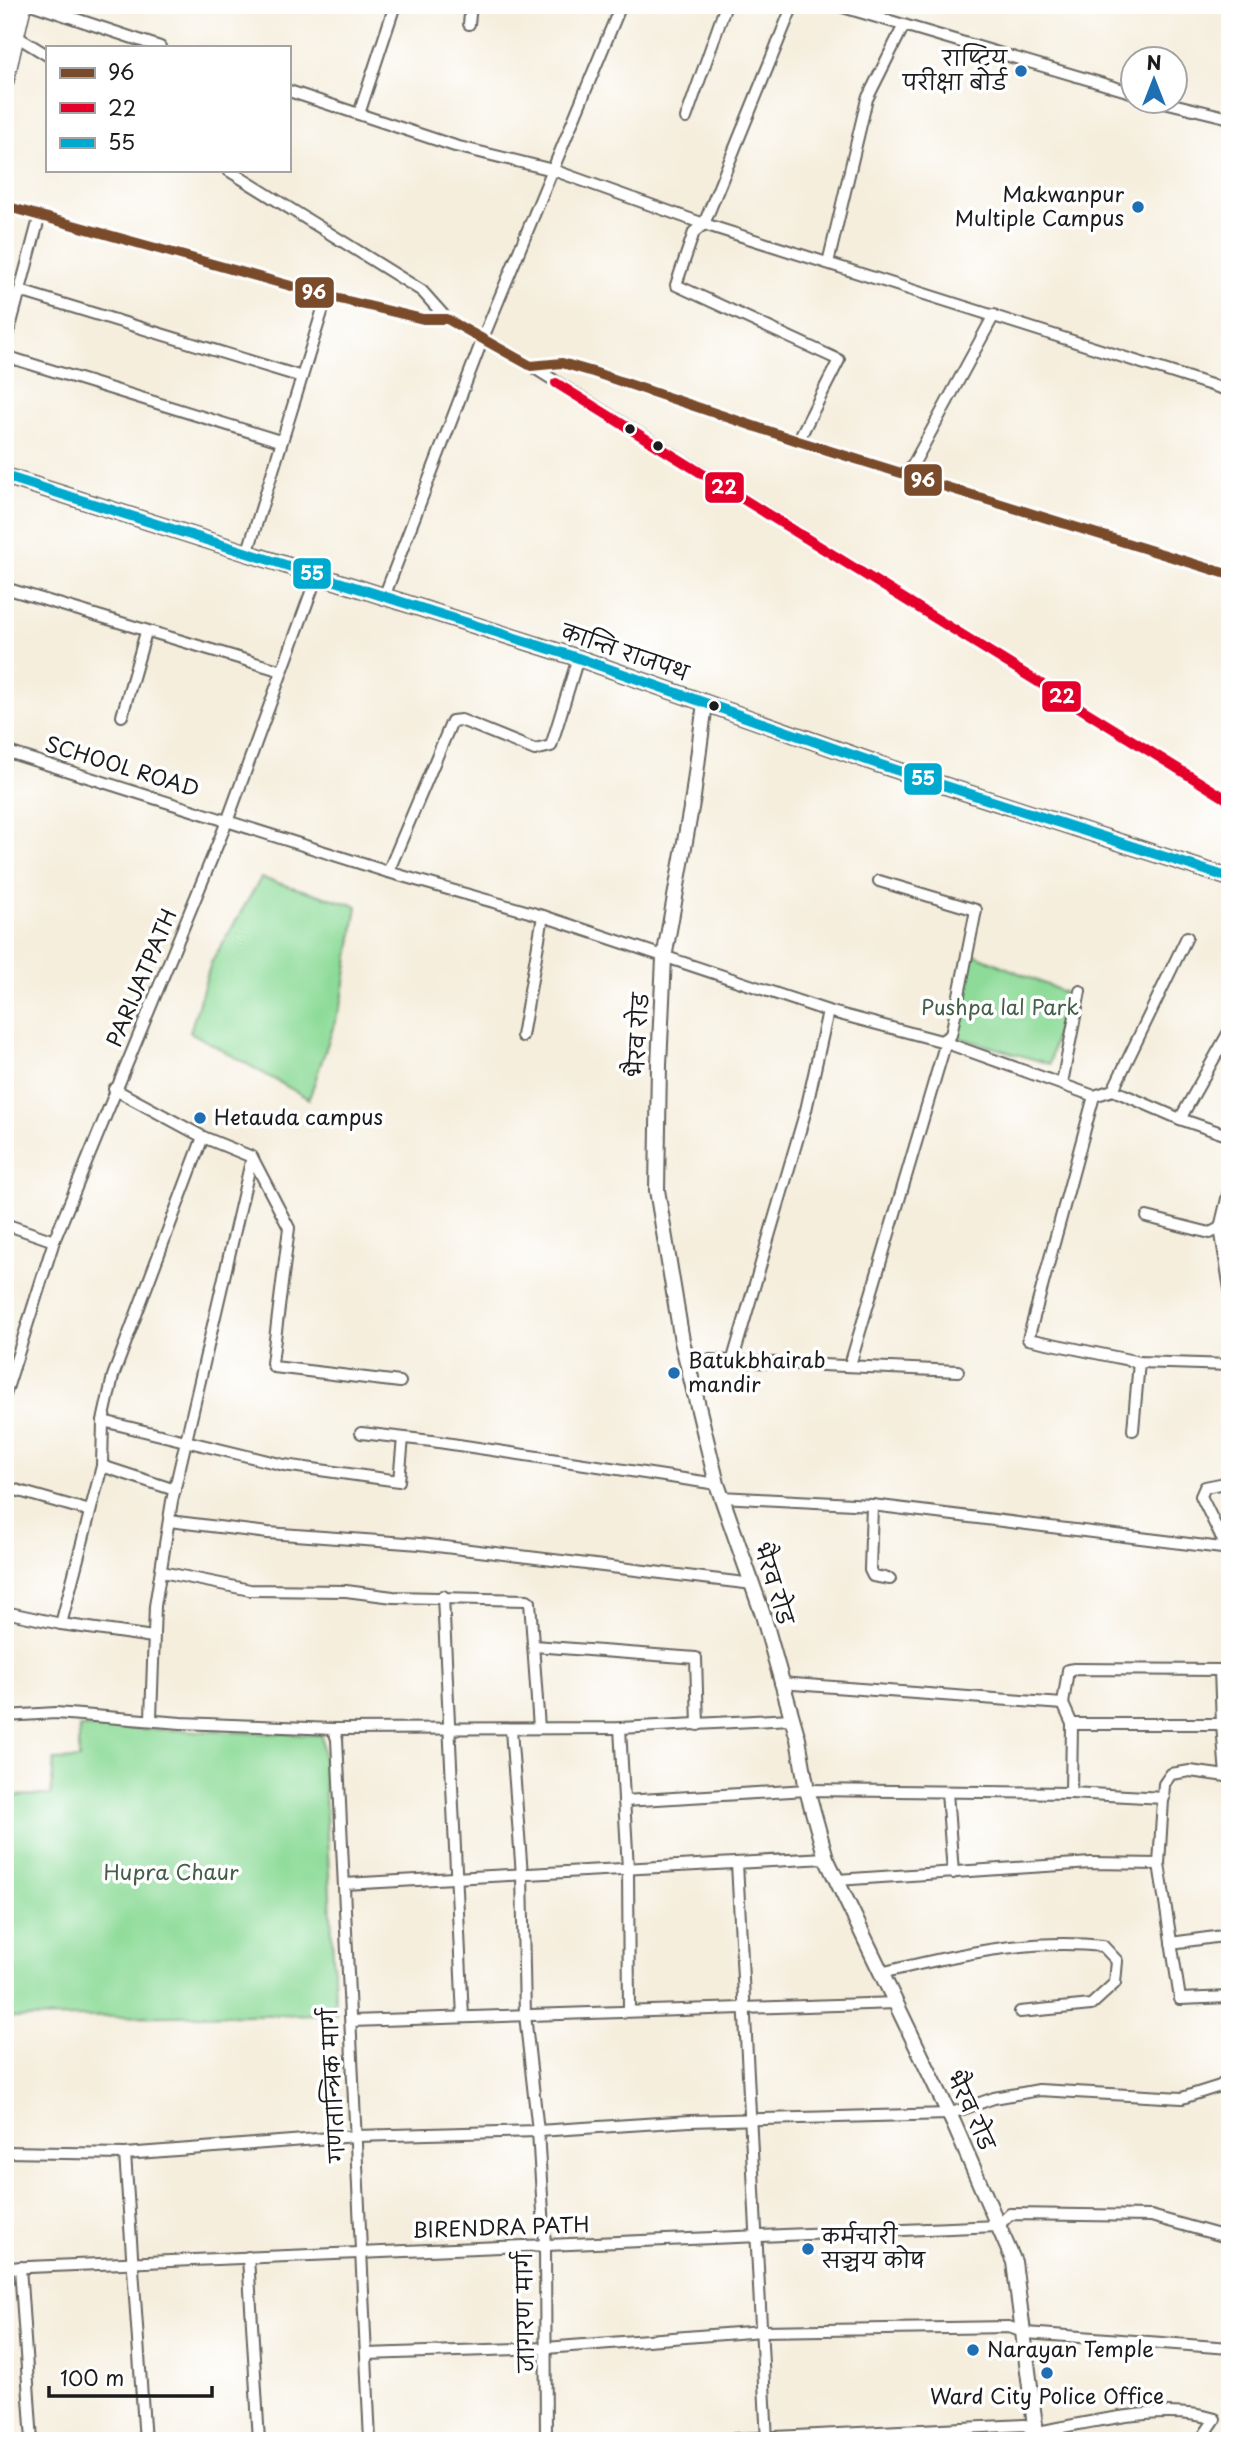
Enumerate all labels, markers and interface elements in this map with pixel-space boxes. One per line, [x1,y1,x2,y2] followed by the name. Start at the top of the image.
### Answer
[902,41,1008,97] place label: राष्ट्रिय परीक्षा बोर्ड
[46,46,290,172] legend
[1120,46,1190,116] north arrow
[1146,48,1162,76] text: N
[108,55,135,87] text: 96
[1013,63,1029,79] marker: राष्ट्रिय परीक्षा बोर्ड
[108,91,136,123] text: 22
[108,125,135,157] text: 55
[955,177,1124,233] place label: Makwanpur Multiple Campus
[1130,199,1146,215] marker: Makwanpur Multiple Campus
[294,276,335,309] line badge: 96
[302,277,326,305] text: 96
[623,422,637,436] unlabelled marker
[651,439,665,453] unlabelled marker
[903,463,943,497] line badge: 96
[911,465,935,493] text: 96
[704,471,745,504] line badge: 22
[711,472,737,500] text: 22
[292,557,332,590] line badge: 55
[300,558,324,586] text: 55
[557,614,694,688] street label: कान्ति राजपथ
[1041,680,1082,713] line badge: 22
[1049,681,1075,709] text: 22
[707,699,721,713] unlabelled marker
[42,726,204,804] street label: SCHOOL ROAD
[903,762,943,796] line badge: 55
[911,763,935,791] text: 55
[97,903,184,1051] street label: PARIJATPATH
[618,990,655,1078] street label: भैरव रोड
[921,990,1079,1022] park label: Pushpa lal Park
[214,1100,383,1132] place label: Hetauda campus
[192,1110,208,1126] marker: Hetauda campus
[688,1343,826,1399] place label: Batukbhairab mandir
[666,1365,682,1381] marker: Batukbhairab mandir
[747,1538,805,1630] street label: भैरव रोड
[104,1855,239,1887] park label: Hupra Chaur
[312,2006,352,2164] street label: गणतान्त्रिक मार्ग
[939,2065,1006,2156] street label: भैरव रोड
[412,2207,590,2245] street label: BIRENDRA PATH
[821,2219,926,2275] place label: कर्मचारी सञ्चय कोष
[800,2241,816,2257] marker: कर्मचारी सञ्चय कोष
[507,2250,541,2373] street label: जागरण मार्ग
[987,2332,1154,2364] place label: Narayan Temple
[965,2342,981,2358] marker: Narayan Temple
[49,2355,212,2399] scale bar
[60,2361,124,2393] text: 100 m
[1039,2365,1055,2381] marker: Ward City Police Office
[930,2379,1164,2411] place label: Ward City Police Office

